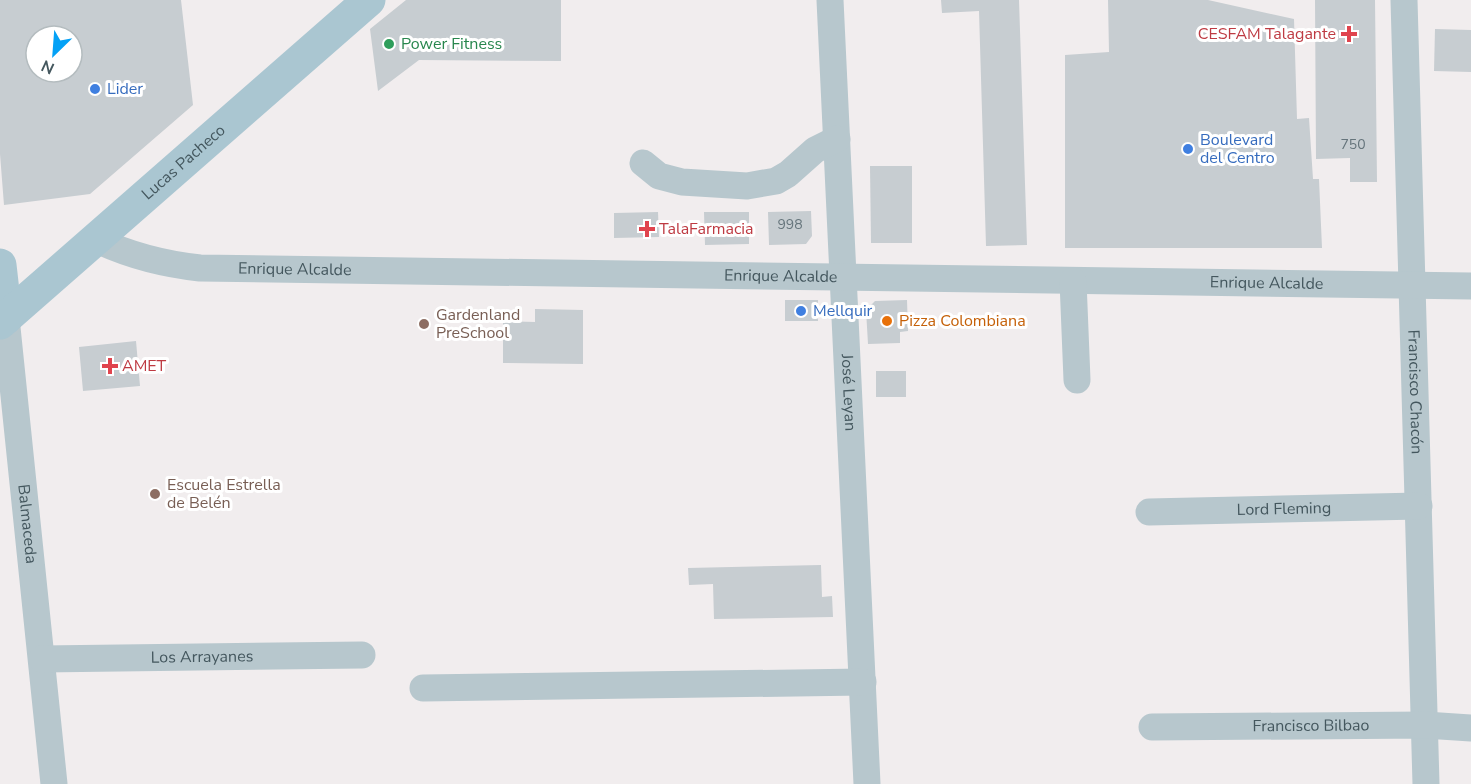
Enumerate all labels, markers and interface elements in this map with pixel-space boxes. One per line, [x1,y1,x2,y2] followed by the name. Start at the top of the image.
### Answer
[1198,23,1336,45] place label: CESFAM Talagante
[24,24,84,84] north arrow
[1340,25,1358,43] marker: CESFAM Talagante
[401,33,502,55] place label: Power Fitness
[382,37,396,51] marker: Power Fitness
[38,54,58,79] text: N
[107,78,143,100] place label: Lider
[88,82,102,96] marker: Lider
[137,120,230,205] street label: Lucas Pacheco
[1200,129,1275,169] place label: Boulevard del Centro
[1340,135,1366,154] house number: 750
[1181,142,1195,156] marker: Boulevard del Centro
[777,215,803,234] house number: 998
[659,218,754,240] place label: TalaFarmacia
[640,222,654,236] marker: TalaFarmacia
[238,258,352,281] street label: Enrique Alcalde
[724,264,838,288] street label: Enrique Alcalde
[1210,271,1324,295] street label: Enrique Alcalde
[813,300,873,322] place label: Mellquir
[436,304,520,344] place label: Gardenland PreSchool
[794,304,808,318] marker: Mellquir
[899,310,1026,332] place label: Pizza Colombiana
[880,314,894,328] marker: Pizza Colombiana
[417,317,431,331] marker: Gardenland PreSchool
[1402,329,1428,454] street label: Francisco Chacón
[836,353,861,432] street label: José Leyan
[122,355,166,377] place label: AMET
[103,359,117,373] marker: AMET
[167,474,281,514] place label: Escuela Estrella de Belén
[12,483,42,565] street label: Balmaceda
[148,487,162,501] marker: Escuela Estrella de Belén
[1236,497,1331,521] street label: Lord Fleming
[151,645,253,669] street label: Los Arrayanes
[1252,714,1370,737] street label: Francisco Bilbao

